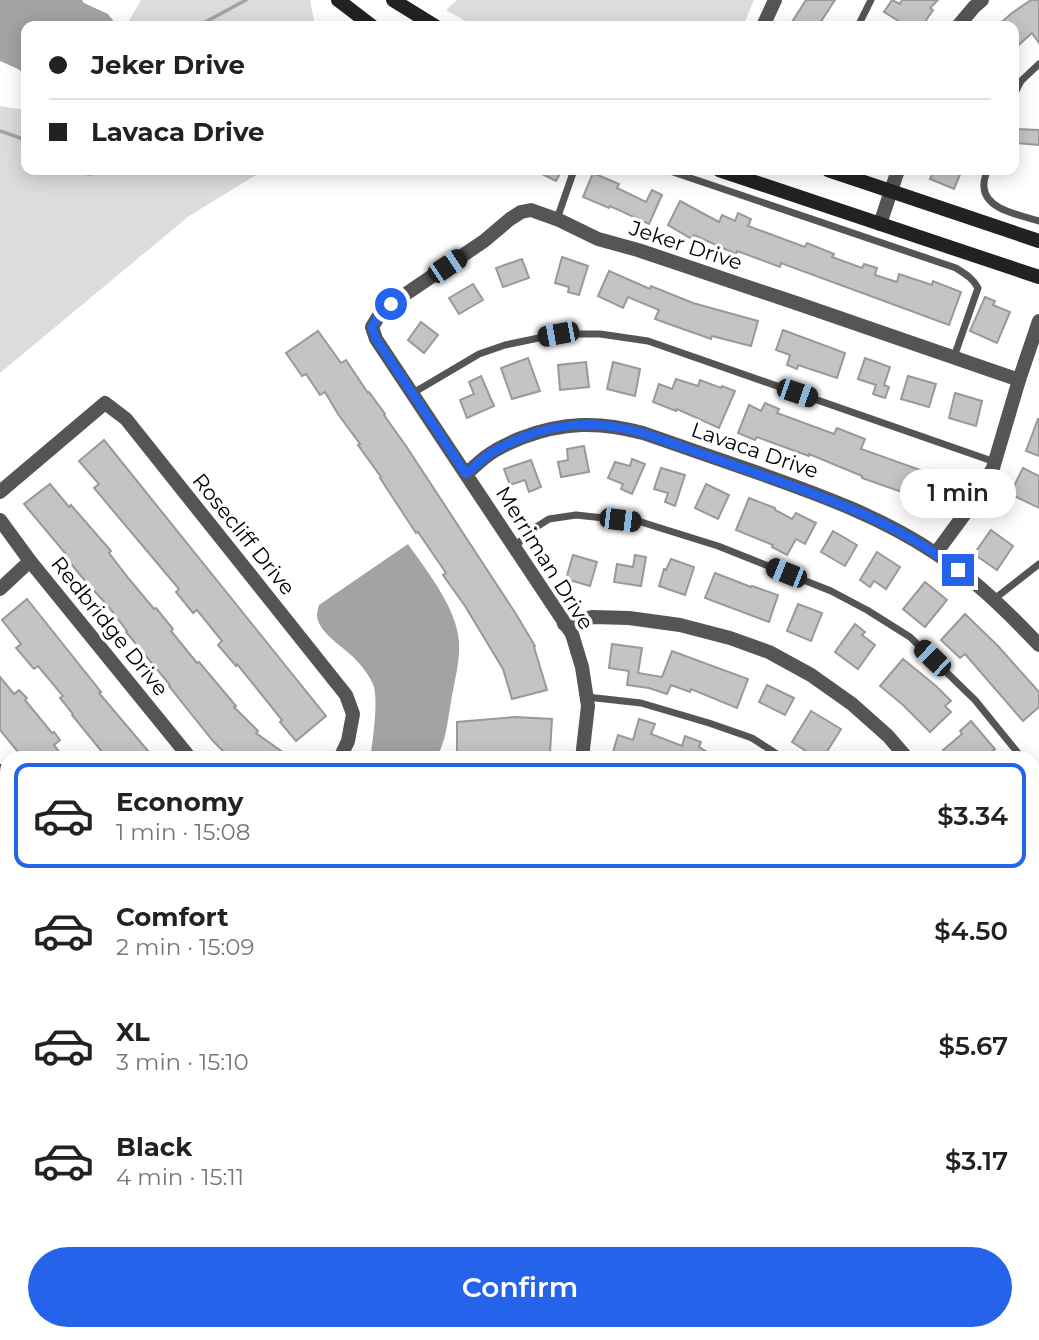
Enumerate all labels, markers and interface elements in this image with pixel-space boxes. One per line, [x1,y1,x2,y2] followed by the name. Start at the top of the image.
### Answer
[91,49,245,81] text: Jeker Drive
[91,116,264,148] text: Lavaca Drive
[626,215,745,275] street label: Jeker Drive
[424,246,471,286] car
[375,288,407,320] route start
[536,320,581,348] car
[774,376,821,410] car
[688,417,822,483] street label: Lavaca Drive
[187,468,301,600] street label: Rosecliff Drive
[900,468,1016,518] callout: 1 min
[927,479,989,507] text: 1 min
[491,482,599,634] street label: Merriman Drive
[598,507,643,533] car
[46,551,174,701] street label: Redbridge Drive
[942,554,974,586] route end
[763,555,810,591] car
[910,636,955,680] car
[32,784,95,847] icon: car
[116,786,243,818] text: Economy
[937,800,1008,832] text: $3.34
[116,818,250,846] text: 1 min · 15:08
[32,899,95,962] icon: car
[116,901,228,933] text: Comfort
[934,915,1008,947] text: $4.50
[116,933,255,961] text: 2 min · 15:09
[32,1014,95,1077] icon: car
[116,1016,150,1048] text: XL
[938,1030,1008,1062] text: $5.67
[116,1048,249,1076] text: 3 min · 15:10
[32,1129,95,1192] icon: car
[116,1131,192,1163] text: Black
[945,1145,1008,1177] text: $3.17
[116,1163,244,1191] text: 4 min · 15:11
[28,1247,1012,1327] button: Confirm

